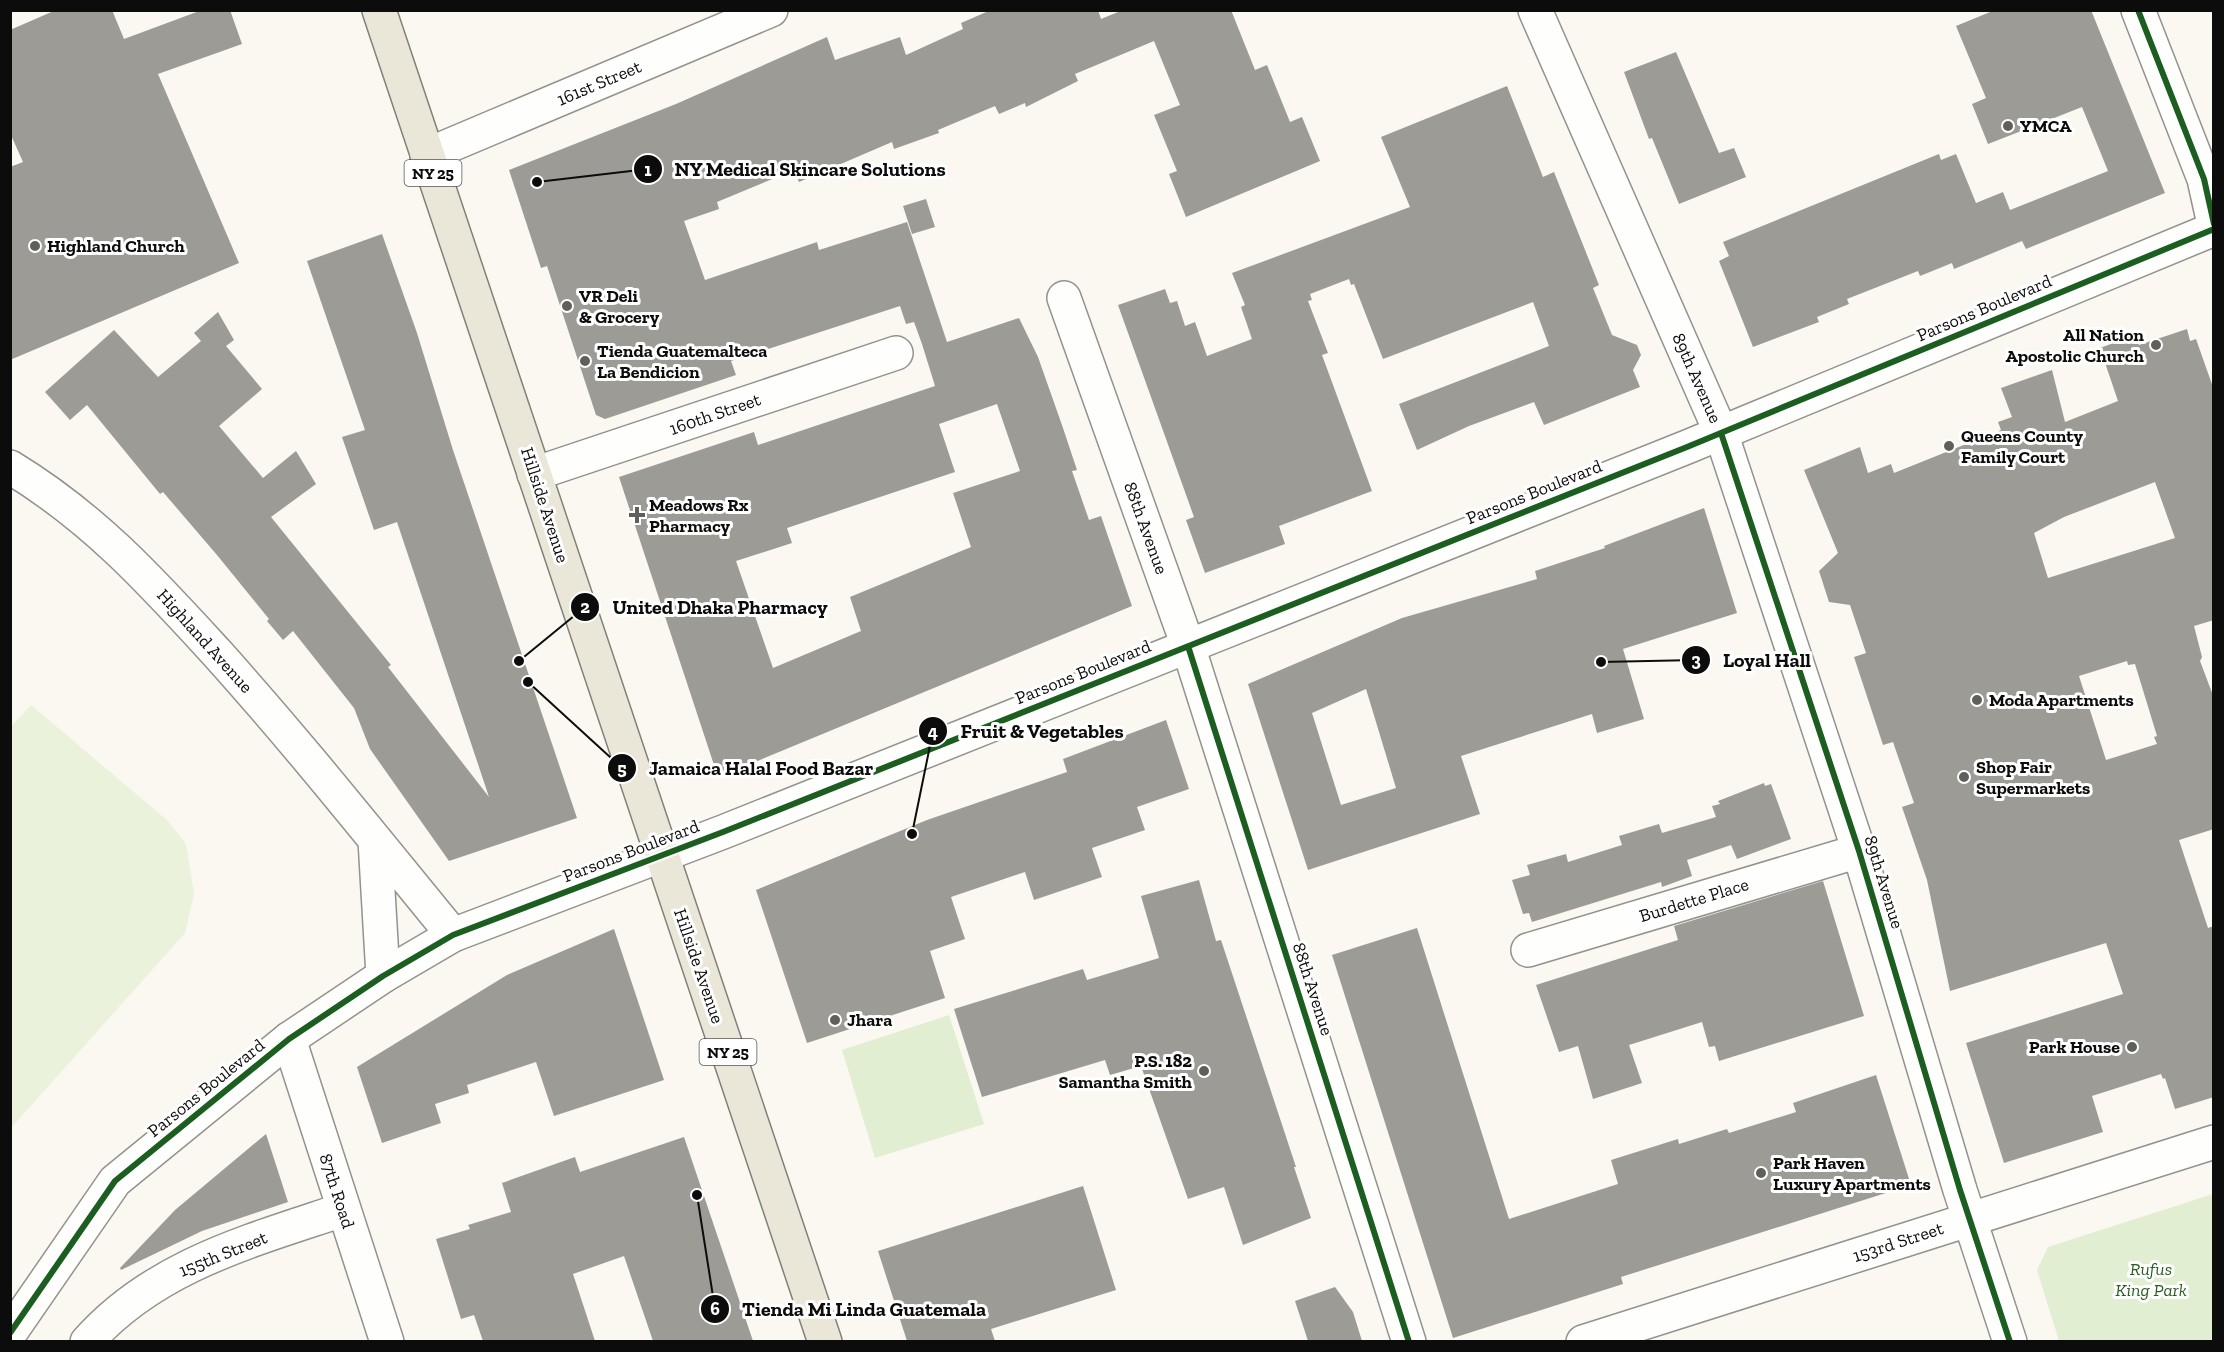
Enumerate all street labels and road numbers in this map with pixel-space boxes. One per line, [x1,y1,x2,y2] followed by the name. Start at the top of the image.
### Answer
[554,55,645,111] street label: 161st Street
[404,160,462,186] road number: NY 25
[1913,270,2055,346] street label: Parsons Boulevard
[1667,329,1727,427] street label: 89th Avenue
[667,388,764,440] street label: 160th Street
[516,445,574,565] street label: Hillside Avenue
[1463,455,1605,529] street label: Parsons Boulevard
[1119,479,1173,577] street label: 88th Avenue
[152,584,258,698] street label: Highland Avenue
[1012,635,1154,709] street label: Parsons Boulevard
[560,815,702,887] street label: Parsons Boulevard
[1859,833,1909,931] street label: 89th Avenue
[1637,873,1751,927] street label: Burdette Place
[669,906,729,1026] street label: Hillside Avenue
[1288,940,1338,1038] street label: 88th Avenue
[143,1034,269,1142] street label: Parsons Boulevard
[700,1039,756,1065] road number: NY 25
[315,1151,359,1231] street label: 87th Road
[1850,1217,1946,1267] street label: 153rd Street
[176,1226,271,1282] street label: 155th Street

